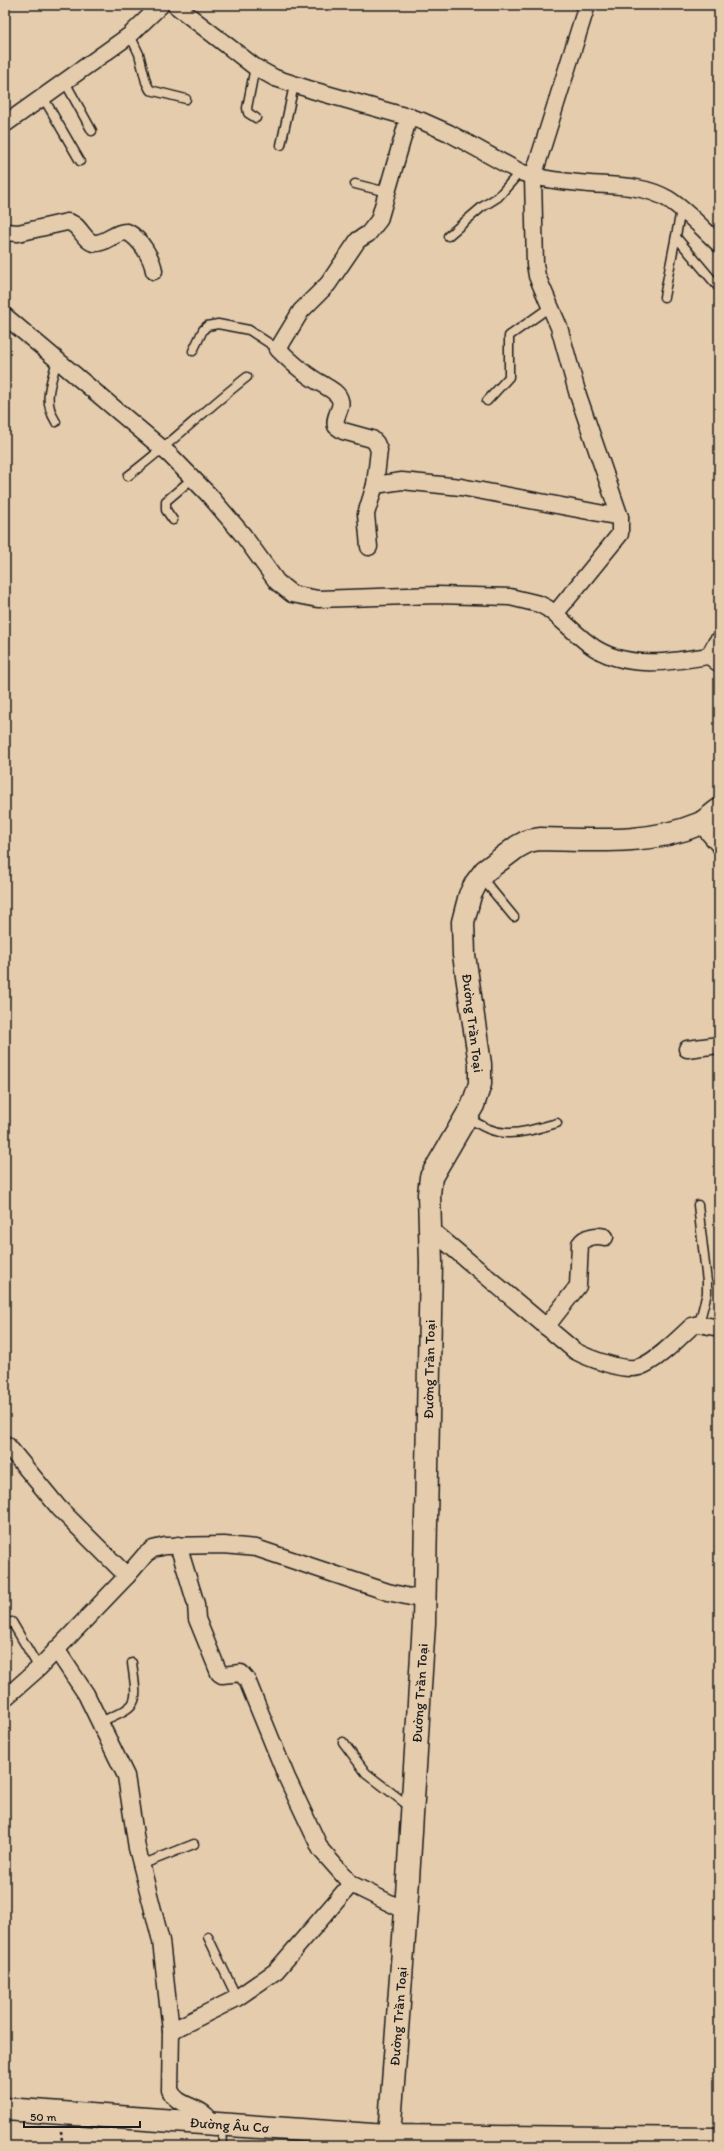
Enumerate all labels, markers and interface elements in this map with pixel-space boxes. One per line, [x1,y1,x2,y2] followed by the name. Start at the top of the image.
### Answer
[458,973,487,1073] street label: Đường Trần Toại
[420,1319,439,1419] street label: Đường Trần Toại
[409,1643,432,1743] street label: Đường Trần Toại
[386,1966,411,2067] street label: Đường Trần Toại
[24,2103,140,2129] scale bar
[30,2110,56,2124] text: 50 m
[189,2114,270,2137] street label: Đường Âu Cơ

